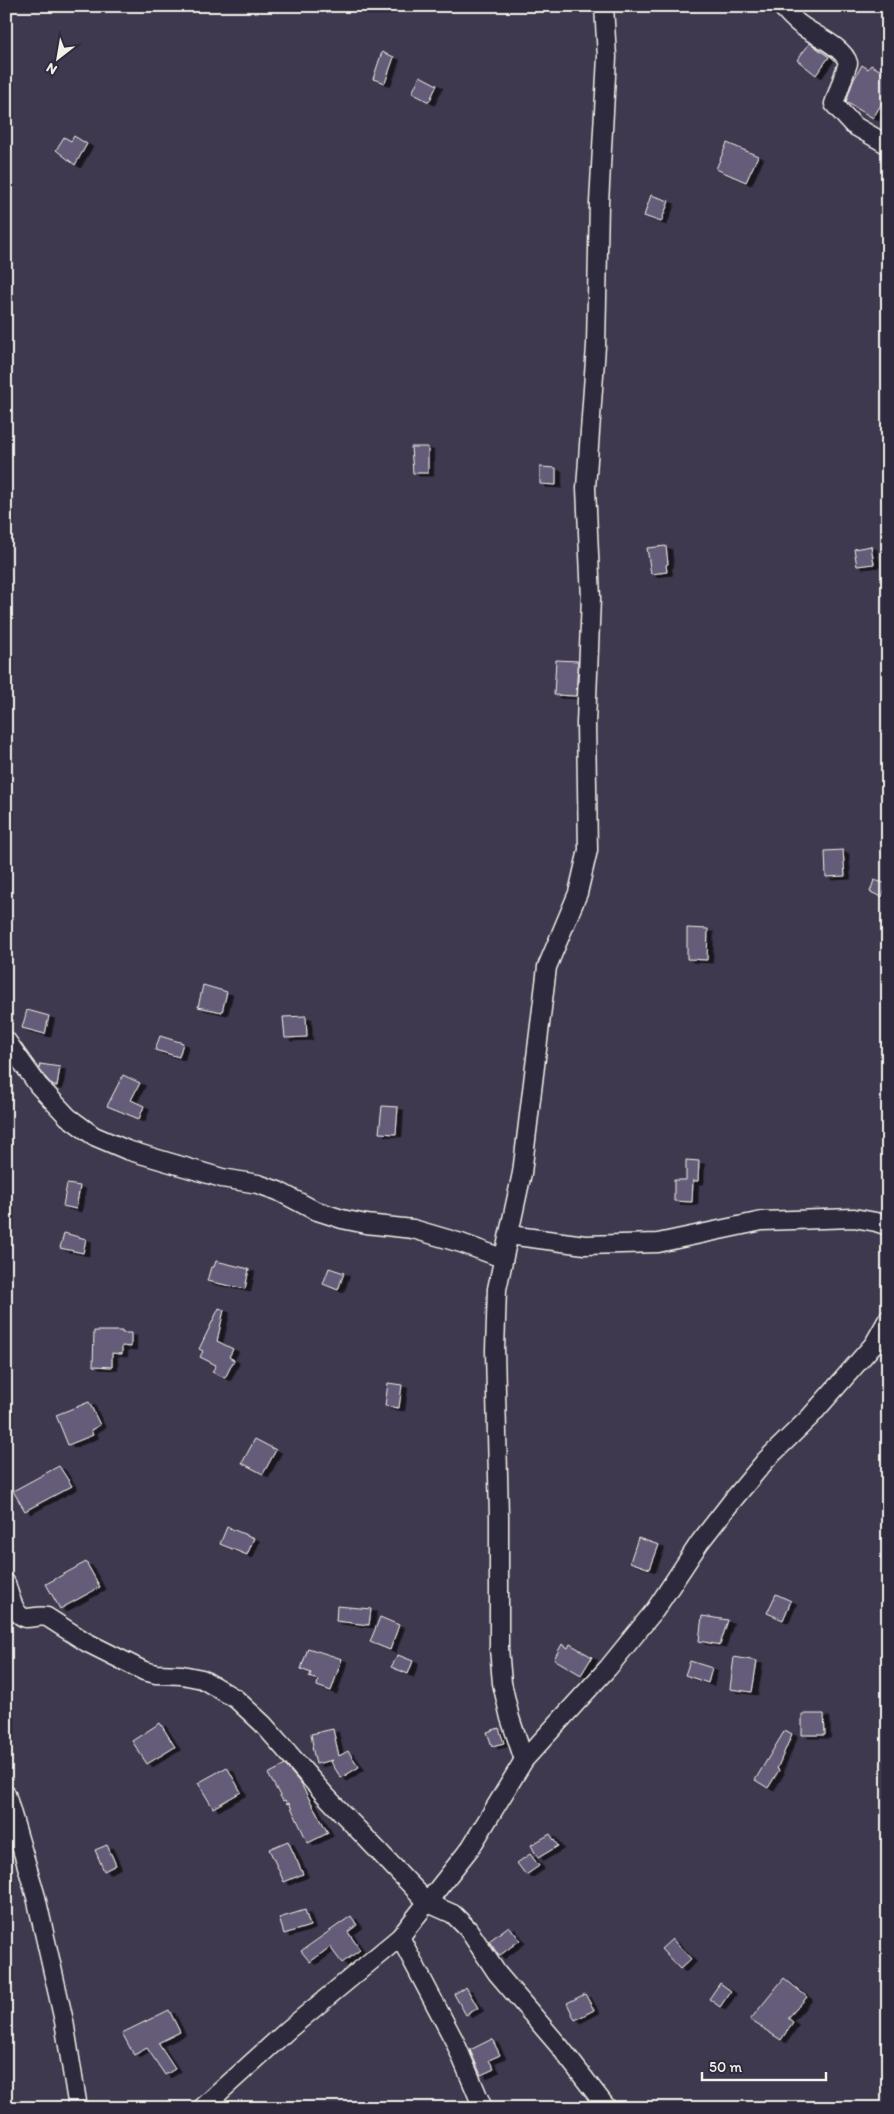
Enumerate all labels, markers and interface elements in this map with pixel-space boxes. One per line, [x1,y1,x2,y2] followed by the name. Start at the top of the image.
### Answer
[32,32,82,82] north arrow
[43,59,60,78] text: N
[702,2049,825,2081] scale bar
[709,2058,742,2076] text: 50 m

